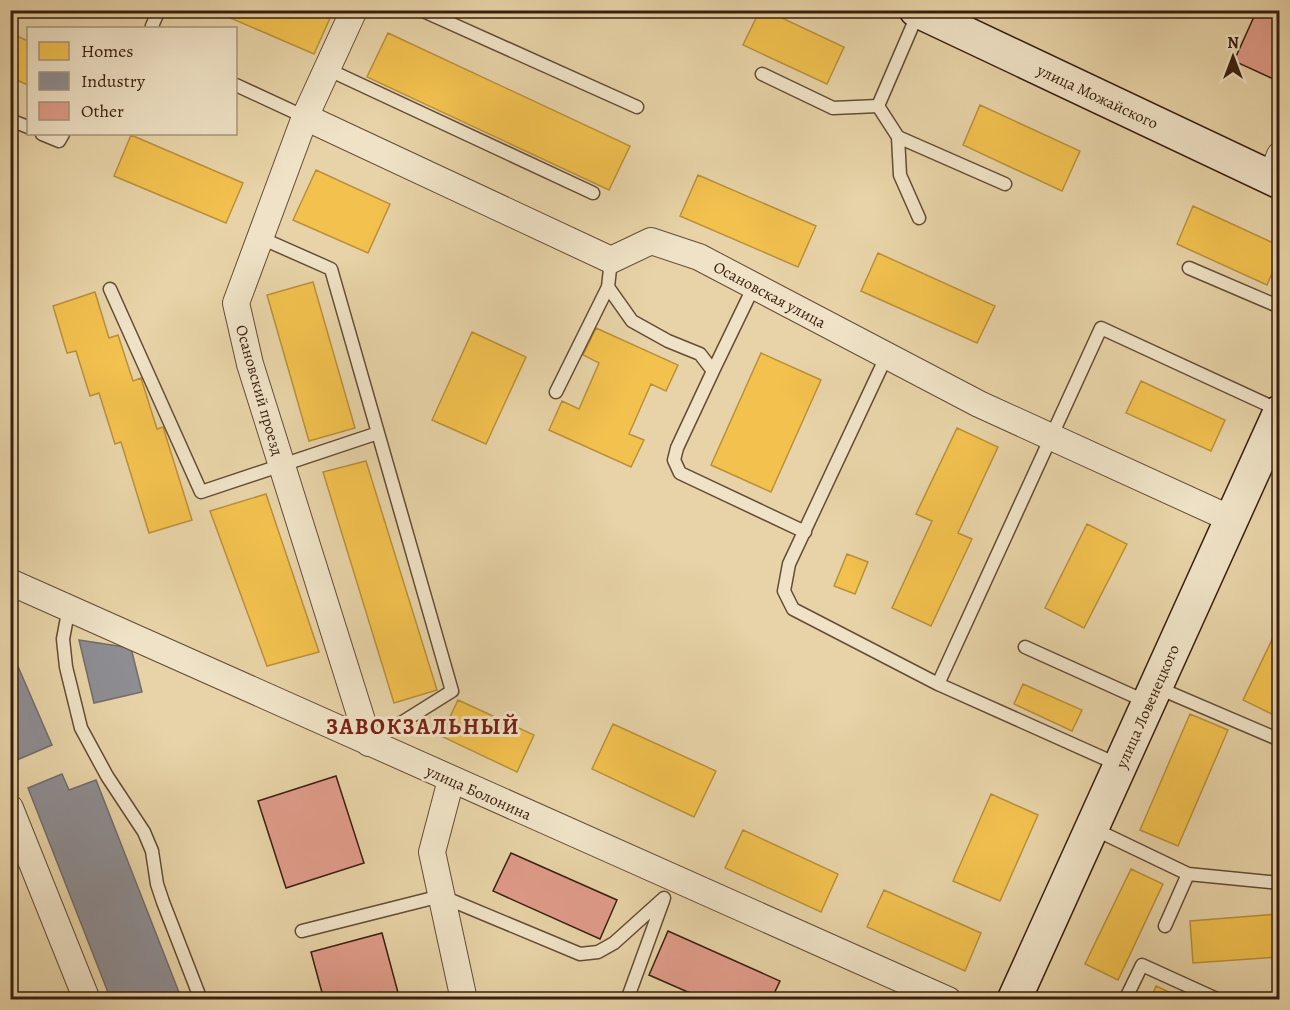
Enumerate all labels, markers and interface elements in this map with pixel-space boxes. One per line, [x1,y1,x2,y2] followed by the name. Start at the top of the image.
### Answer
[27,27,237,135] legend
[1203,27,1263,87] north arrow
[1227,32,1239,54] text: N
[81,39,133,63] text: Homes
[1033,59,1162,135] street label: улица Можайского
[81,69,146,93] text: Industry
[81,99,124,123] text: Other
[710,256,830,334] street label: Осановская улица
[230,322,288,458] street label: Осановский проезд
[1110,641,1185,773] street label: улица Ловенецкого
[326,712,520,742] district label: ЗАВОКЗАЛЬНЫЙ
[422,759,535,826] street label: улица Болонина

